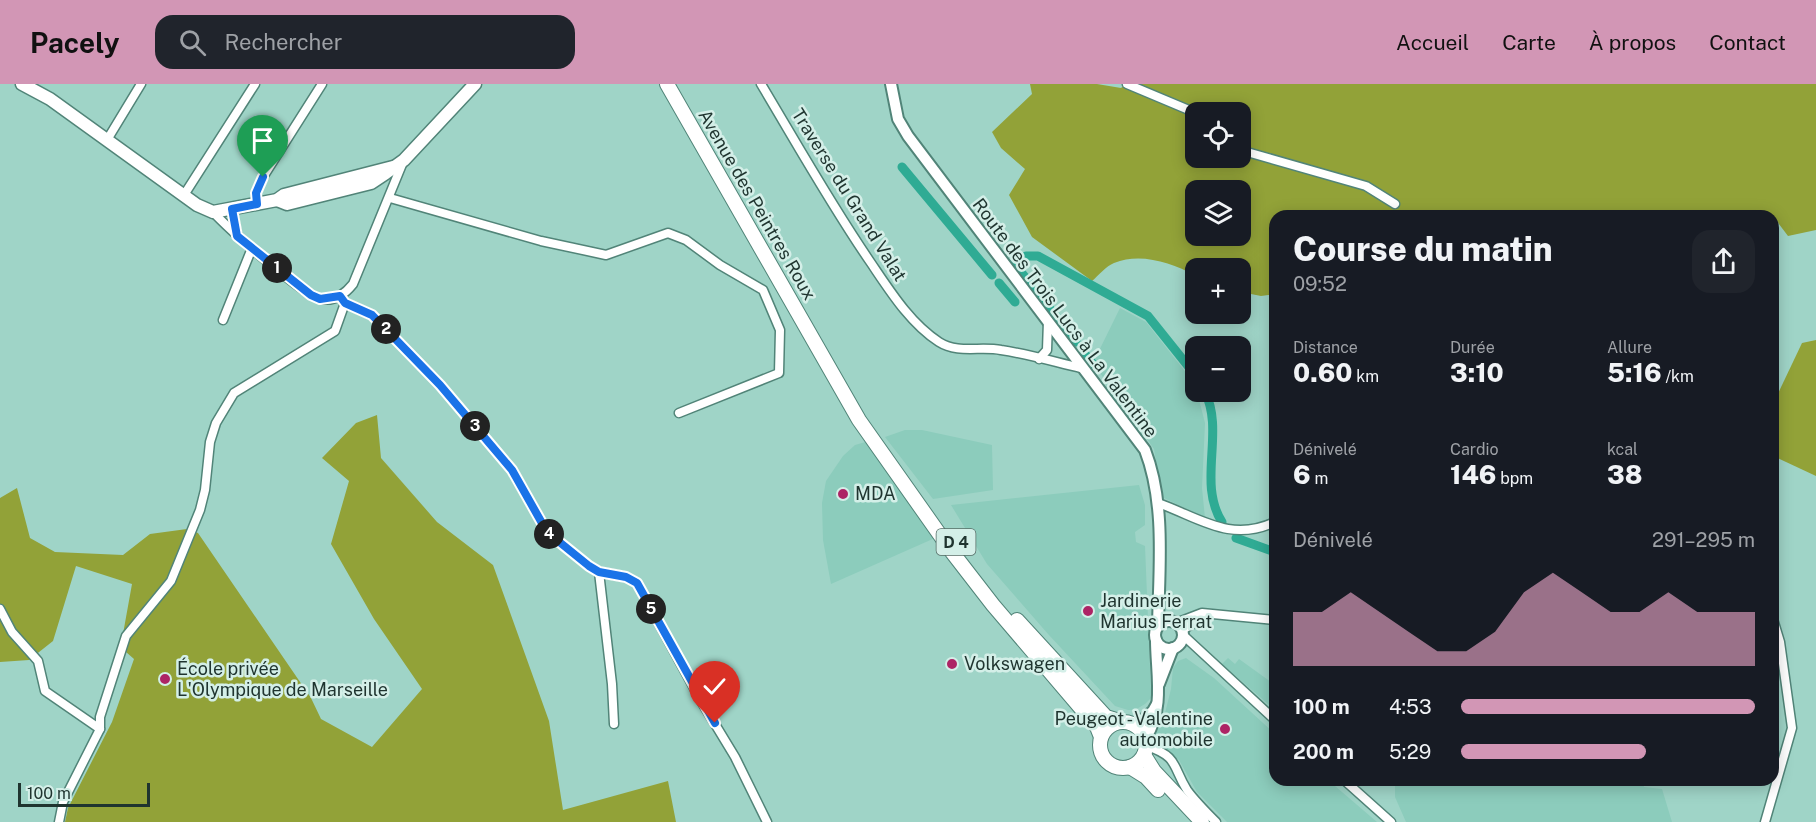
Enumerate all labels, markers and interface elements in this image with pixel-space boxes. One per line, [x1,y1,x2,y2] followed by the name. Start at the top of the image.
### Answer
[155,15,575,69] search box
[30,26,119,59] text: Pacely
[176,26,209,59] icon: search
[224,29,342,55] text: Rechercher
[1396,30,1469,55] text: Accueil
[1502,30,1556,55] text: Carte
[1589,30,1676,55] text: À propos
[1709,30,1786,55] text: Contact
[1185,102,1251,402] map controls
[1185,102,1251,168] button: locate
[788,105,911,285] street label: Traverse du Grand Valat
[694,106,821,304] street label: Avenue des Peintres Roux
[237,115,288,177] pin
[246,124,279,157] icon: arrive
[1185,180,1251,246] button: layers
[969,194,1162,441] street label: Route des Trois Lucs à La Valentine
[1293,230,1553,268] text: Course du matin
[1692,230,1755,293] button: share
[262,253,292,283] pin: 1
[274,258,280,277] text: 1
[1185,258,1251,324] button: +
[1293,272,1347,296] text: 09:52
[371,314,401,344] pin: 2
[381,319,391,338] text: 2
[1185,336,1251,402] button: −
[1293,338,1358,357] text: Distance
[1450,338,1495,357] text: Durée
[1607,338,1652,357] text: Allure
[1293,357,1352,388] text: 0.60
[1450,357,1504,388] text: 3:10
[1607,357,1662,388] text: 5:16
[1352,367,1379,386] text: km
[1662,367,1694,386] text: /km
[460,411,490,441] pin: 3
[470,416,480,435] text: 3
[1293,440,1357,459] text: Dénivelé
[1450,440,1499,459] text: Cardio
[1607,440,1638,459] text: kcal
[1293,459,1311,490] text: 6
[1450,459,1496,490] text: 146
[1607,459,1642,490] text: 38
[1311,469,1328,488] text: m
[1496,469,1533,488] text: bpm
[855,483,896,504] place label: MDA
[836,487,850,501] marker: MDA
[534,519,564,549] pin: 4
[544,524,554,543] text: 4
[1293,528,1373,552] text: Dénivelé
[1652,528,1755,552] text: 291–295 m
[936,529,976,555] road number: D 4
[1100,590,1212,632] place label: Jardinerie Marius Ferrat
[636,594,666,624] pin: 5
[646,599,656,618] text: 5
[1081,604,1095,618] marker: Jardinerie Marius Ferrat
[964,653,1065,674] place label: Volkswagen
[177,657,388,700] place label: École privée L'Olympique de Marseille
[945,657,959,671] marker: Volkswagen
[689,661,740,723] pin
[698,670,731,703] icon: check
[158,672,172,686] marker: École privée L'Olympique de Marseille
[1293,695,1350,719] text: 100 m
[1389,695,1432,719] text: 4:53
[1054,708,1213,750] place label: Peugeot - Valentine automobile
[1218,722,1232,736] marker: Peugeot - Valentine automobile
[1293,740,1354,764] text: 200 m
[1389,740,1431,764] text: 5:29
[18,780,150,808] scale bar
[27,784,71,803] text: 100 m

